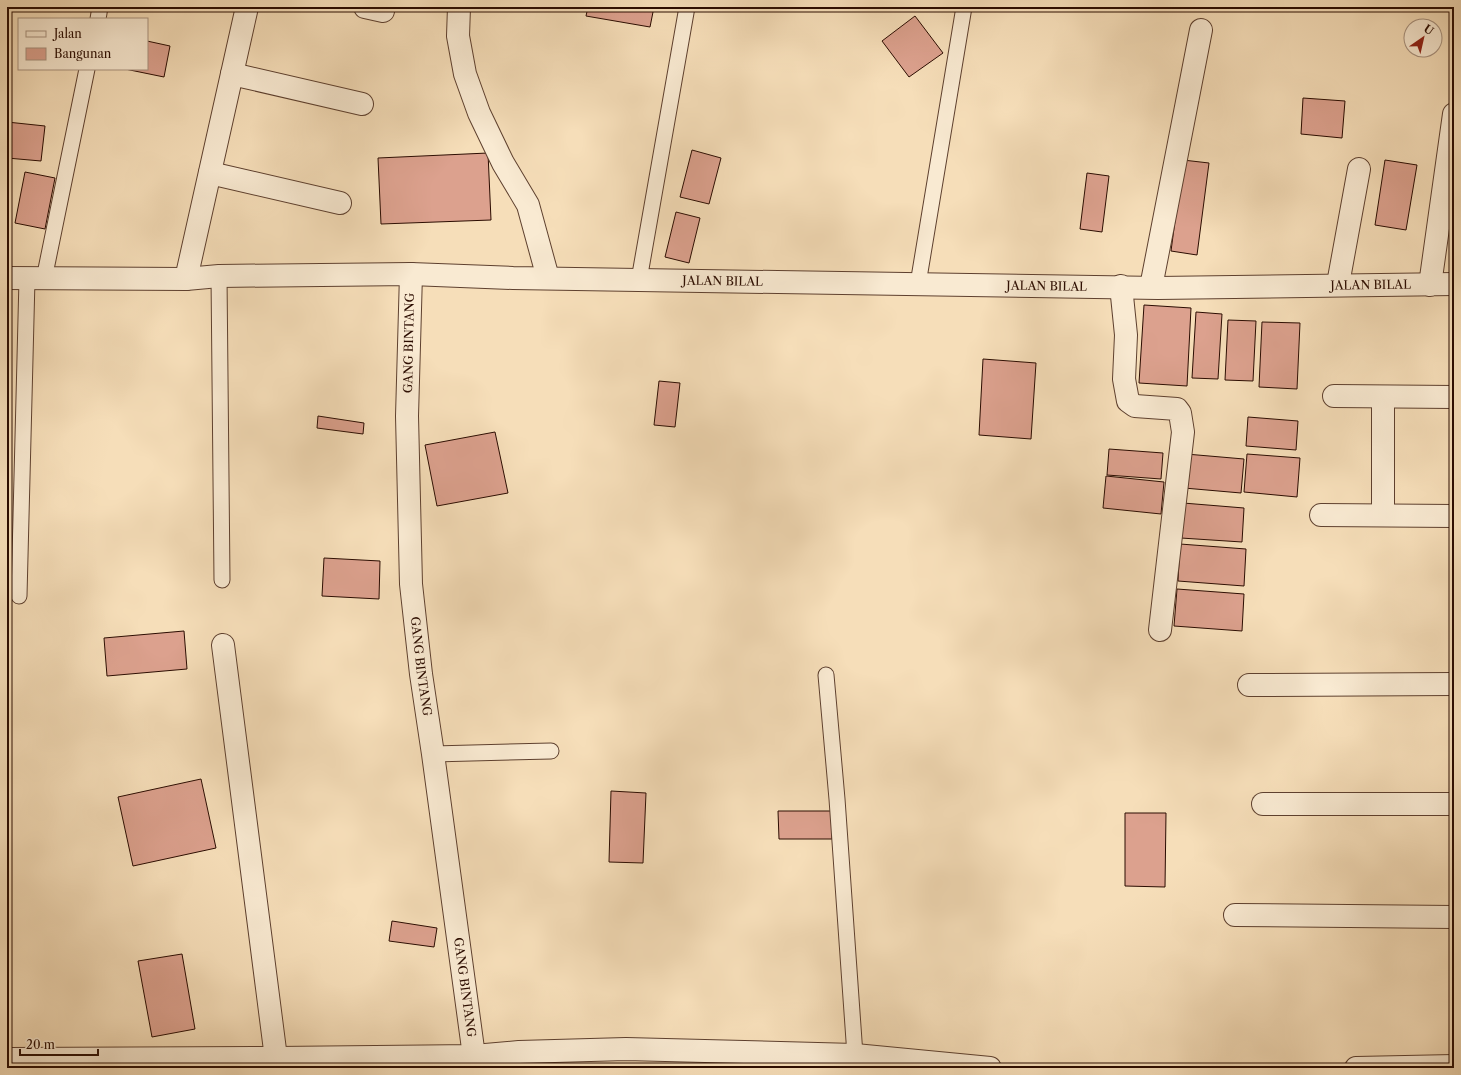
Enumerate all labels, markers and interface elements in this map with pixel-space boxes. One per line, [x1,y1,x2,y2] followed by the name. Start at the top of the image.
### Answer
[18,18,148,70] legend
[1403,18,1443,58] north arrow
[1421,21,1436,38] text: U
[52,26,82,41] text: Jalan
[54,46,112,61] text: Bangunan
[680,273,763,289] street label: JALAN BILAL
[1328,277,1411,293] street label: JALAN BILAL
[1004,278,1087,294] street label: JALAN BILAL
[400,292,417,393] street label: GANG BINTANG
[408,616,435,717] street label: GANG BINTANG
[451,936,479,1038] street label: GANG BINTANG
[20,1031,98,1057] scale bar
[26,1037,55,1052] text: 20 m

